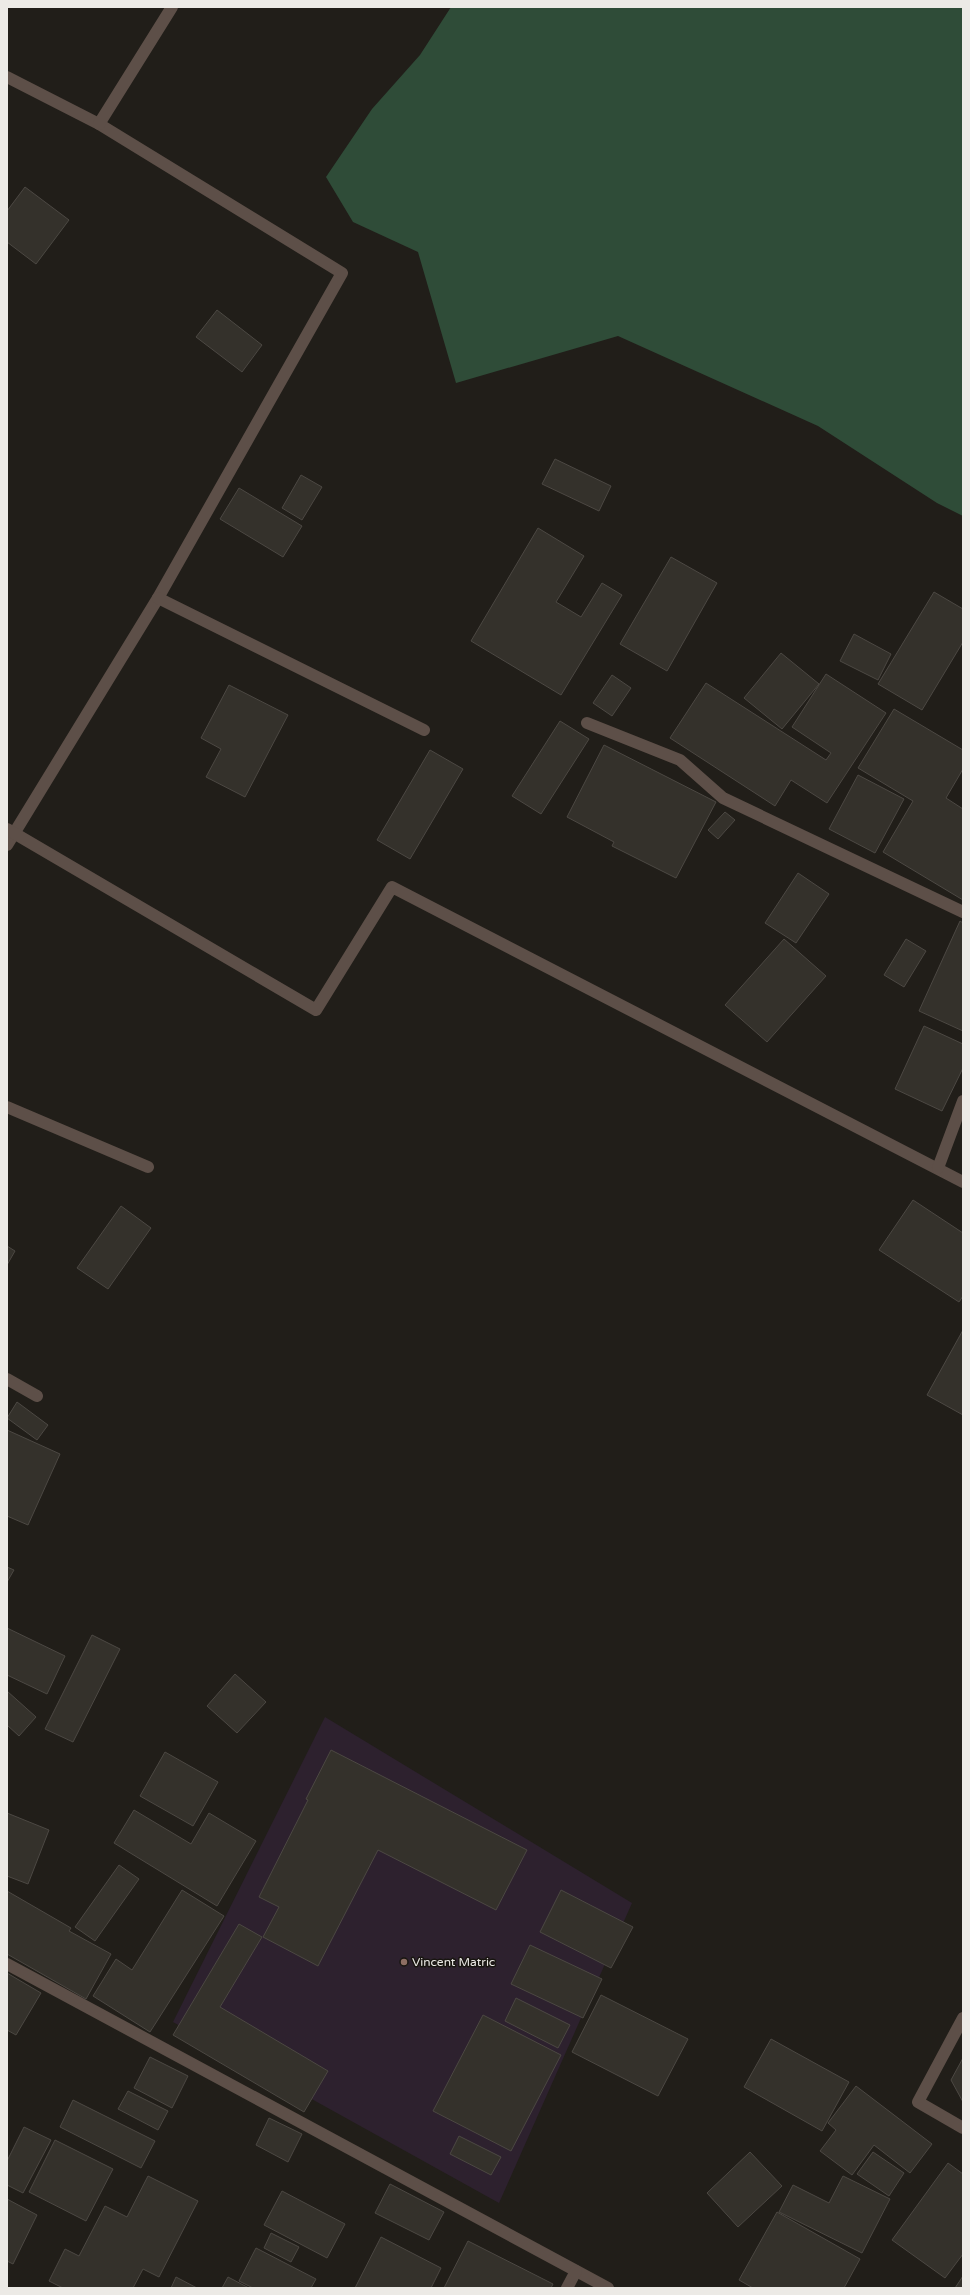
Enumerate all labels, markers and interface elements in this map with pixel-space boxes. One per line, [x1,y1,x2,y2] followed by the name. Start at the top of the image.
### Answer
[412,1955,495,1969] place label: Vincent Matric
[399,1957,409,1967] marker: Vincent Matric

